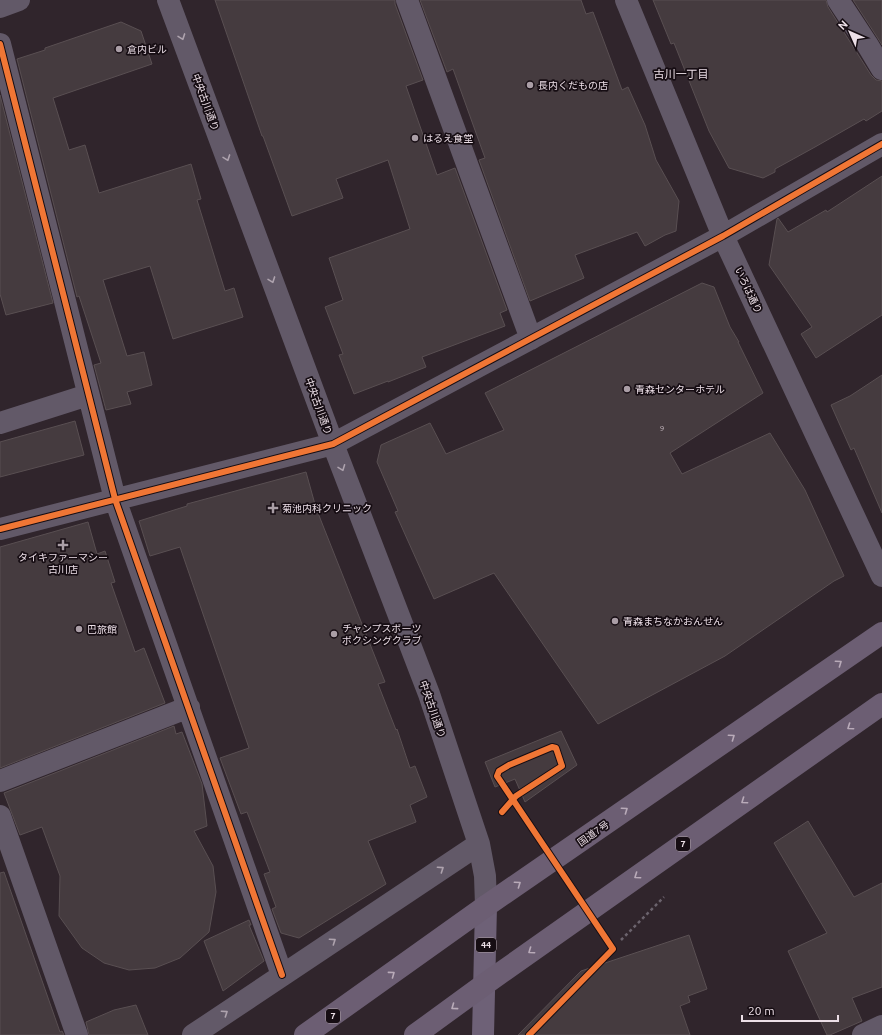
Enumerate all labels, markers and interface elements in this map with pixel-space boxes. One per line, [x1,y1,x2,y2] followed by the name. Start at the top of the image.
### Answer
[830,12,870,52] north arrow
[836,18,850,32] text: N
[177,33,185,40] one-way arrow
[114,44,124,54] marker: 倉内ビル
[127,44,167,55] place label: 倉内ビル
[654,68,709,80] district label: 古川一丁目
[190,72,221,132] street label: 中央古川通り
[525,80,535,90] marker: 長内くだもの店
[538,80,608,91] place label: 長内くだもの店
[410,133,420,143] marker: はるえ食堂
[423,133,473,144] place label: はるえ食堂
[223,155,231,162] one-way arrow
[733,265,764,315] street label: いろは通り
[268,277,276,284] one-way arrow
[303,376,334,436] street label: 中央古川通り
[622,384,632,394] marker: 青森センターホテル
[635,384,725,395] place label: 青森センターホテル
[660,424,664,433] house number: 9
[338,464,346,471] one-way arrow
[267,502,279,514] marker: 菊池内科クリニック
[282,503,372,514] place label: 菊池内科クリニック
[58,540,68,550] marker: タイキファーマシー 古川店
[18,552,108,575] place label: タイキファーマシー 古川店
[610,616,620,626] marker: 青森まちなかおんせん
[623,616,723,627] place label: 青森まちなかおんせん
[342,623,422,646] place label: チャンプスポーツ ボクシングクラブ
[74,624,84,634] marker: 巴旅館
[87,624,117,635] place label: 巴旅館
[329,629,339,639] marker: チャンプスポーツ ボクシングクラブ
[835,660,842,668] one-way arrow
[418,679,447,739] street label: 中央古川通り
[847,722,854,730] one-way arrow
[728,734,735,741] one-way arrow
[741,796,748,804] one-way arrow
[621,807,628,815] one-way arrow
[576,819,611,848] street label: 国道7号
[676,837,690,851] road number: 7
[437,867,444,874] one-way arrow
[635,871,642,878] one-way arrow
[514,881,521,889] one-way arrow
[476,938,496,952] road number: 44
[329,939,336,946] one-way arrow
[528,946,535,954] one-way arrow
[387,972,394,979] one-way arrow
[742,997,838,1023] scale bar
[451,1002,458,1009] one-way arrow
[748,1004,775,1017] text: 20 m
[326,1009,340,1023] road number: 7
[221,1011,228,1018] one-way arrow

